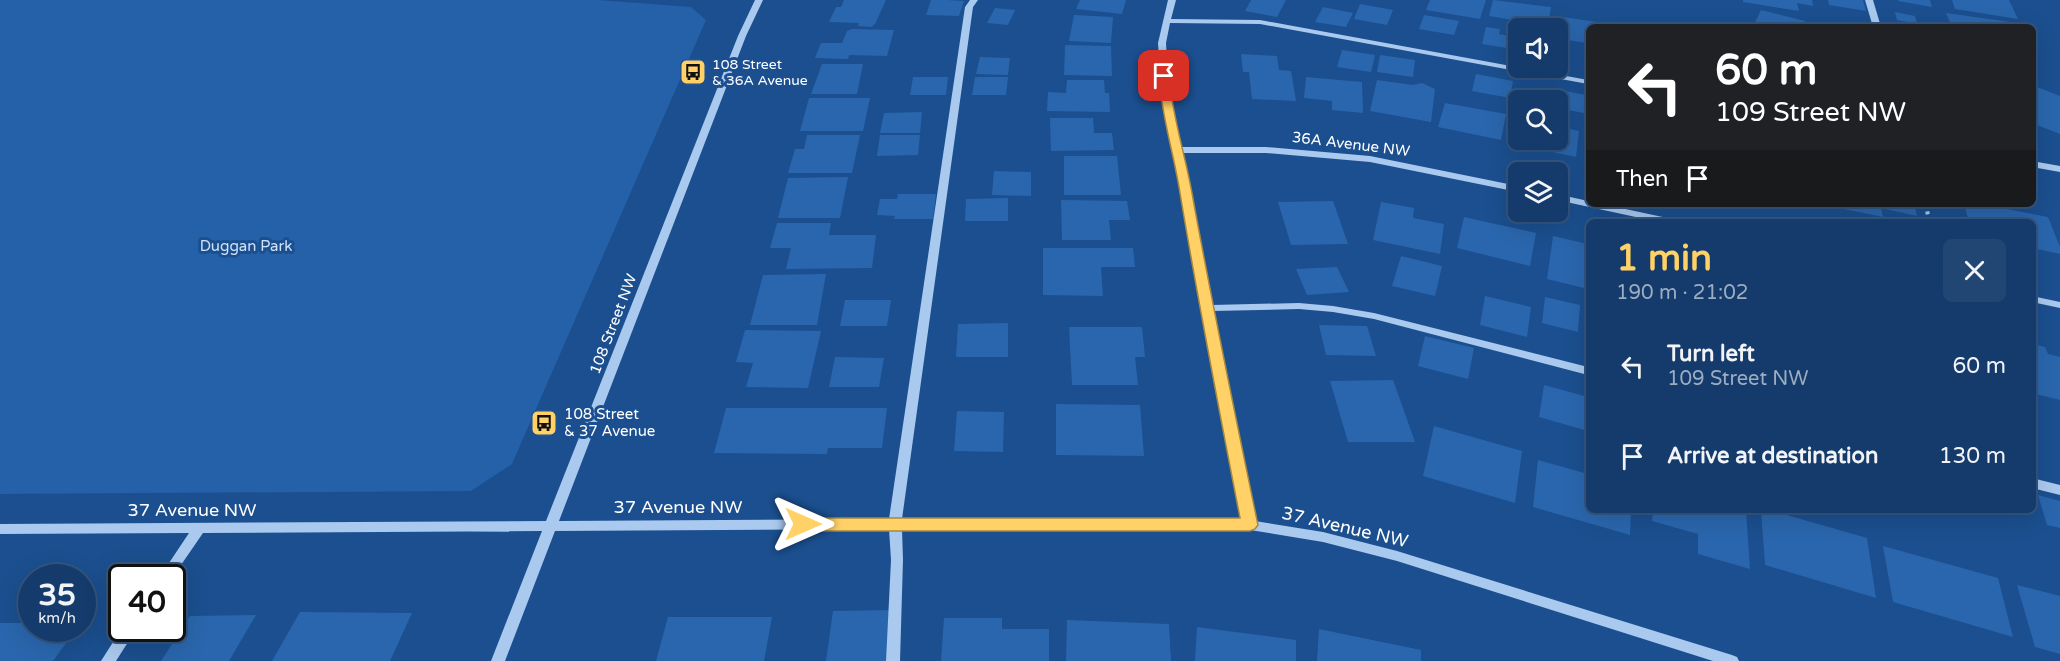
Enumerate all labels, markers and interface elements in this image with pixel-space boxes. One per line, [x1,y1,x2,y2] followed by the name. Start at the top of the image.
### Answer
[1508,18,1568,222] map controls
[1508,18,1568,78] button: sound
[1715,45,1817,96] text: 60 m
[1616,48,1694,126] icon: left
[1138,50,1189,101] pin
[712,56,808,89] place label: 108 Street & 36A Avenue
[678,57,708,87] bus stop icon: 108 Street & 36A Avenue
[1147,59,1180,92] icon: arrive
[1508,90,1568,150] button: search
[1715,96,1906,129] text: 109 Street NW
[1291,128,1411,160] street label: 36A Avenue NW
[1508,162,1568,222] button: layers
[1681,162,1714,195] icon: arrive
[1616,166,1669,192] text: Then
[200,237,292,255] park label: Duggan Park
[1616,237,1712,280] text: 1 min
[1943,239,2006,302] button: close
[586,271,640,377] street label: 108 Street NW
[1616,281,1748,305] text: 190 m · 21:02
[1667,341,1755,367] text: Turn left
[1616,350,1649,383] icon: left
[1952,353,2006,379] text: 60 m
[1667,367,1809,391] text: 109 Street NW
[564,405,655,440] place label: 108 Street & 37 Avenue
[529,408,559,438] bus stop icon: 108 Street & 37 Avenue
[1616,440,1649,473] icon: arrive
[1667,443,1878,469] text: Arrive at destination
[1939,443,2006,469] text: 130 m
[771,492,835,556] position arrow
[613,496,743,518] street label: 37 Avenue NW
[127,499,257,521] street label: 37 Avenue NW
[1280,502,1410,552] street label: 37 Avenue NW
[108,564,186,642] speed limit sign: 40
[38,577,76,614] text: 35
[38,609,76,627] text: km/h

